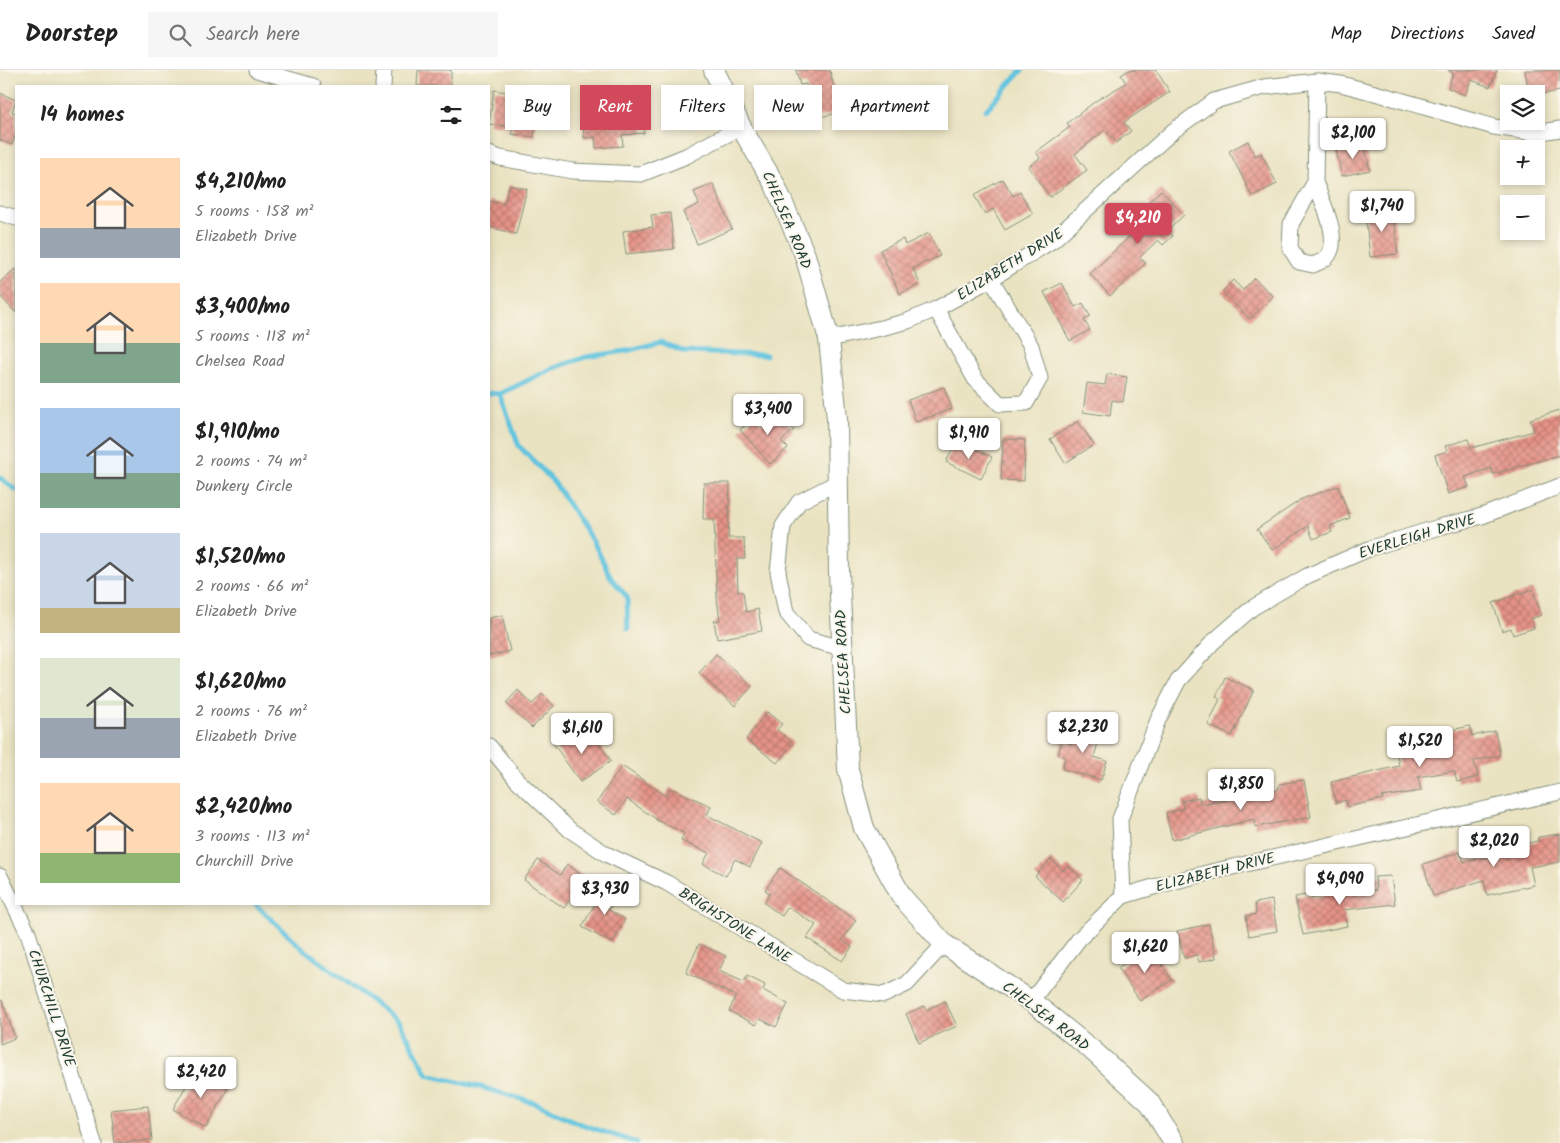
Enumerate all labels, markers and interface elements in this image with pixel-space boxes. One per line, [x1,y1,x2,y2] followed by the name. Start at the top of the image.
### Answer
[148,12,498,57] search box
[25,15,118,54] text: Doorstep
[206,20,300,50] text: Search here
[1330,20,1362,49] text: Map
[1390,20,1464,49] text: Directions
[1492,20,1535,49] text: Saved
[166,21,194,49] icon: search
[505,85,570,130] chip: Buy
[580,85,651,130] chip: Rent
[661,85,744,130] chip: Filters
[754,85,822,130] chip: New
[832,85,948,130] chip: Apartment
[1500,85,1545,240] map controls
[1500,85,1545,130] button: layers
[40,99,125,132] text: 14 homes
[437,101,465,129] icon: filters
[1312,118,1394,160] pin: $2,100
[1331,121,1375,146] text: $2,100
[1500,140,1545,185] button: +
[195,166,286,199] text: $4,210/mo
[755,168,818,274] street label: CHELSEA ROAD
[80,178,140,238] icon: home
[1341,190,1423,233] pin: $1,740
[1361,194,1403,219] text: $1,740
[1500,195,1545,240] button: −
[195,199,313,224] text: 5 rooms · 158 m²
[1097,202,1179,245] pin: $4,210
[1116,206,1160,231] text: $4,210
[952,222,1070,307] street label: ELIZABETH DRIVE
[195,224,297,249] text: Elizabeth Drive
[195,291,290,324] text: $3,400/mo
[80,303,140,363] icon: home
[195,324,310,349] text: 5 rooms · 118 m²
[195,349,284,374] text: Chelsea Road
[727,394,809,436] pin: $3,400
[744,397,792,422] text: $3,400
[195,416,280,449] text: $1,910/mo
[928,418,1010,460] pin: $1,910
[949,421,989,446] text: $1,910
[80,428,140,488] icon: home
[195,449,307,474] text: 2 rooms · 74 m²
[195,474,292,499] text: Dunkery Circle
[1356,507,1480,566] street label: EVERLEIGH DRIVE
[195,541,286,574] text: $1,520/mo
[80,553,140,613] icon: home
[195,574,309,599] text: 2 rooms · 66 m²
[195,599,297,624] text: Elizabeth Drive
[829,609,859,715] street label: CHELSEA ROAD
[195,666,286,699] text: $1,620/mo
[80,678,140,738] icon: home
[195,699,307,724] text: 2 rooms · 76 m²
[541,712,623,755] pin: $1,610
[1042,712,1124,754] pin: $2,230
[1058,715,1108,740] text: $2,230
[562,716,602,741] text: $1,610
[195,724,297,749] text: Elizabeth Drive
[1379,726,1461,768] pin: $1,520
[1398,729,1442,754] text: $1,520
[1200,768,1282,811] pin: $1,850
[1219,772,1263,797] text: $1,850
[195,791,292,824] text: $2,420/mo
[80,803,140,863] icon: home
[195,824,310,849] text: 3 rooms · 113 m²
[1453,826,1535,868] pin: $2,020
[1470,829,1518,854] text: $2,020
[1153,846,1279,899] street label: ELIZABETH DRIVE
[195,849,293,874] text: Churchill Drive
[1299,864,1381,906] pin: $4,090
[1317,867,1363,892] text: $4,090
[564,874,646,916] pin: $3,930
[581,877,629,902] text: $3,930
[674,882,796,971] street label: BRIGHSTONE LANE
[1104,932,1186,974] pin: $1,620
[1123,935,1167,960] text: $1,620
[21,946,82,1072] street label: CHURCHILL DRIVE
[996,976,1095,1058] street label: CHELSEA ROAD
[160,1056,242,1099] pin: $2,420
[176,1060,226,1085] text: $2,420

